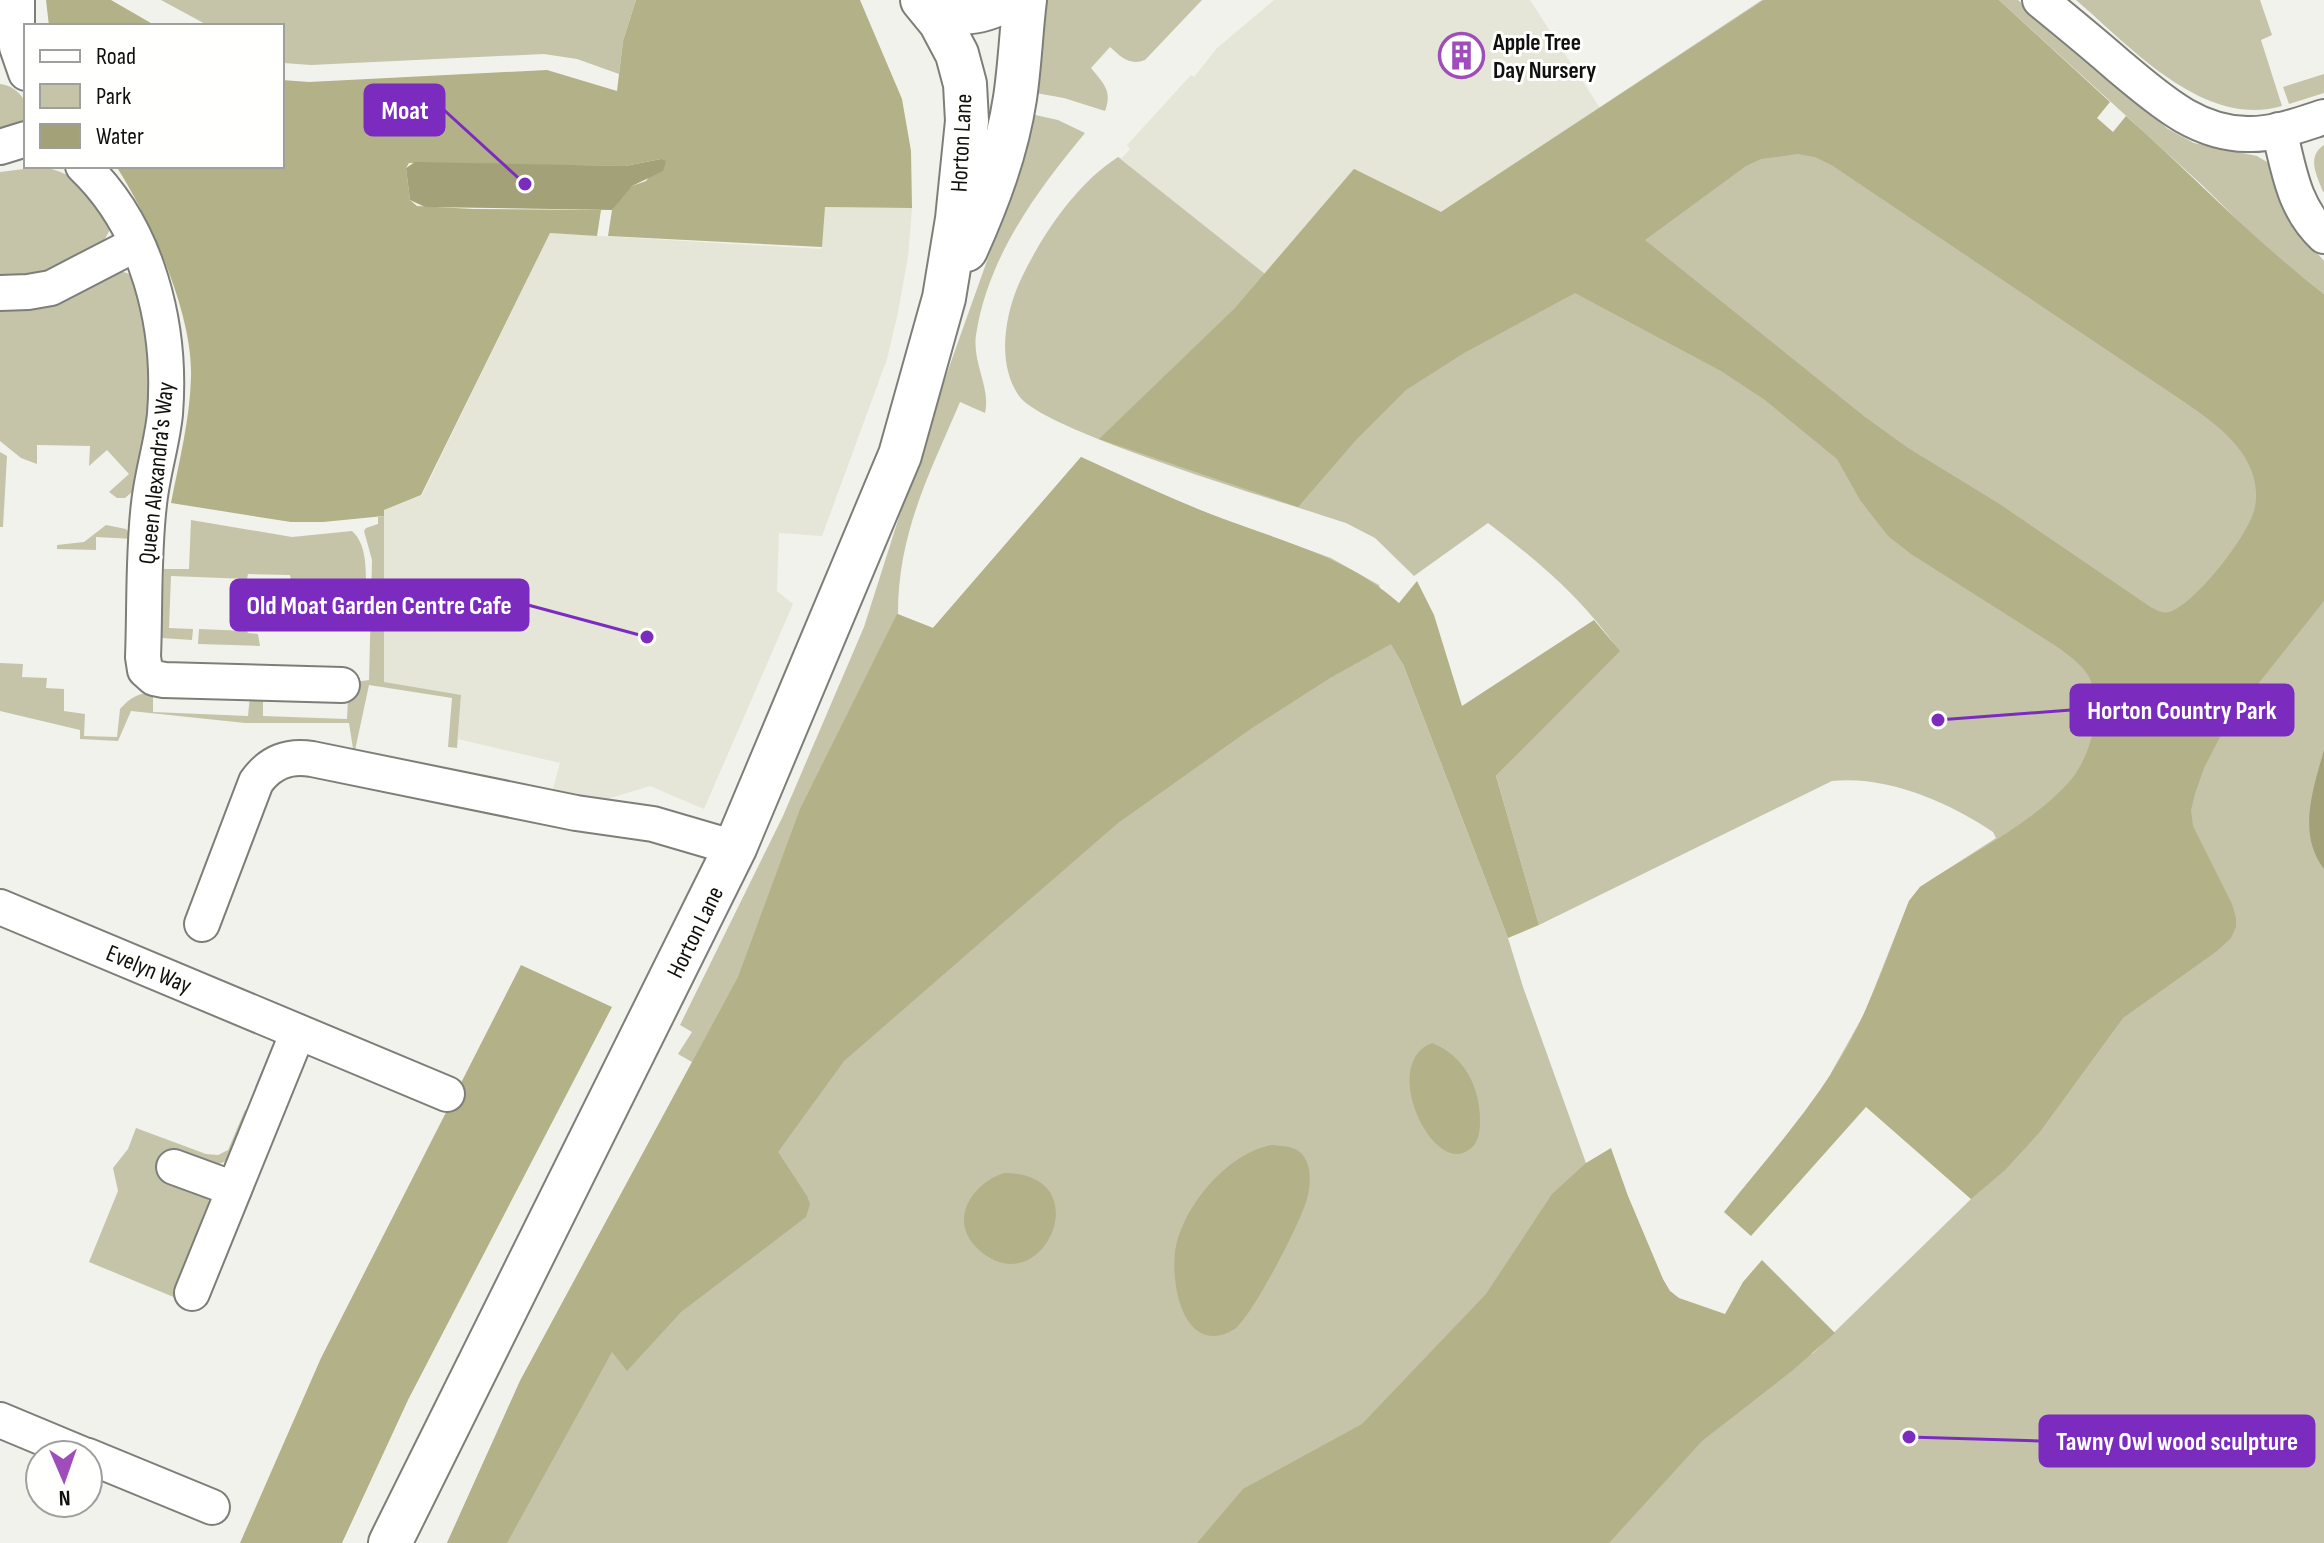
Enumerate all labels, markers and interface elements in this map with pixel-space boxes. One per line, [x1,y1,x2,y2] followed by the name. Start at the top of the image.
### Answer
[24,24,284,168] legend
[1492,28,1596,85] place label: Apple Tree Day Nursery
[1438,32,1486,80] building icon: Apple Tree Day Nursery
[96,42,136,71] text: Road
[96,82,131,111] text: Park
[365,85,444,135] callout: Moat
[944,93,979,193] street label: Horton Lane
[382,96,429,127] text: Moat
[96,122,144,151] text: Water
[132,380,180,566] street label: Queen Alexandra's Way
[231,580,528,630] callout: Old Moat Garden Centre Cafe
[246,591,512,622] text: Old Moat Garden Centre Cafe
[2071,685,2293,735] callout: Horton Country Park
[2087,696,2277,727] text: Horton Country Park
[661,882,730,983] street label: Horton Lane
[102,939,196,1000] street label: Evelyn Way
[2040,1416,2314,1466] callout: Tawny Owl wood sculpture
[2056,1427,2298,1458] text: Tawny Owl wood sculpture
[24,1439,104,1519] north arrow
[58,1484,71,1511] text: N

